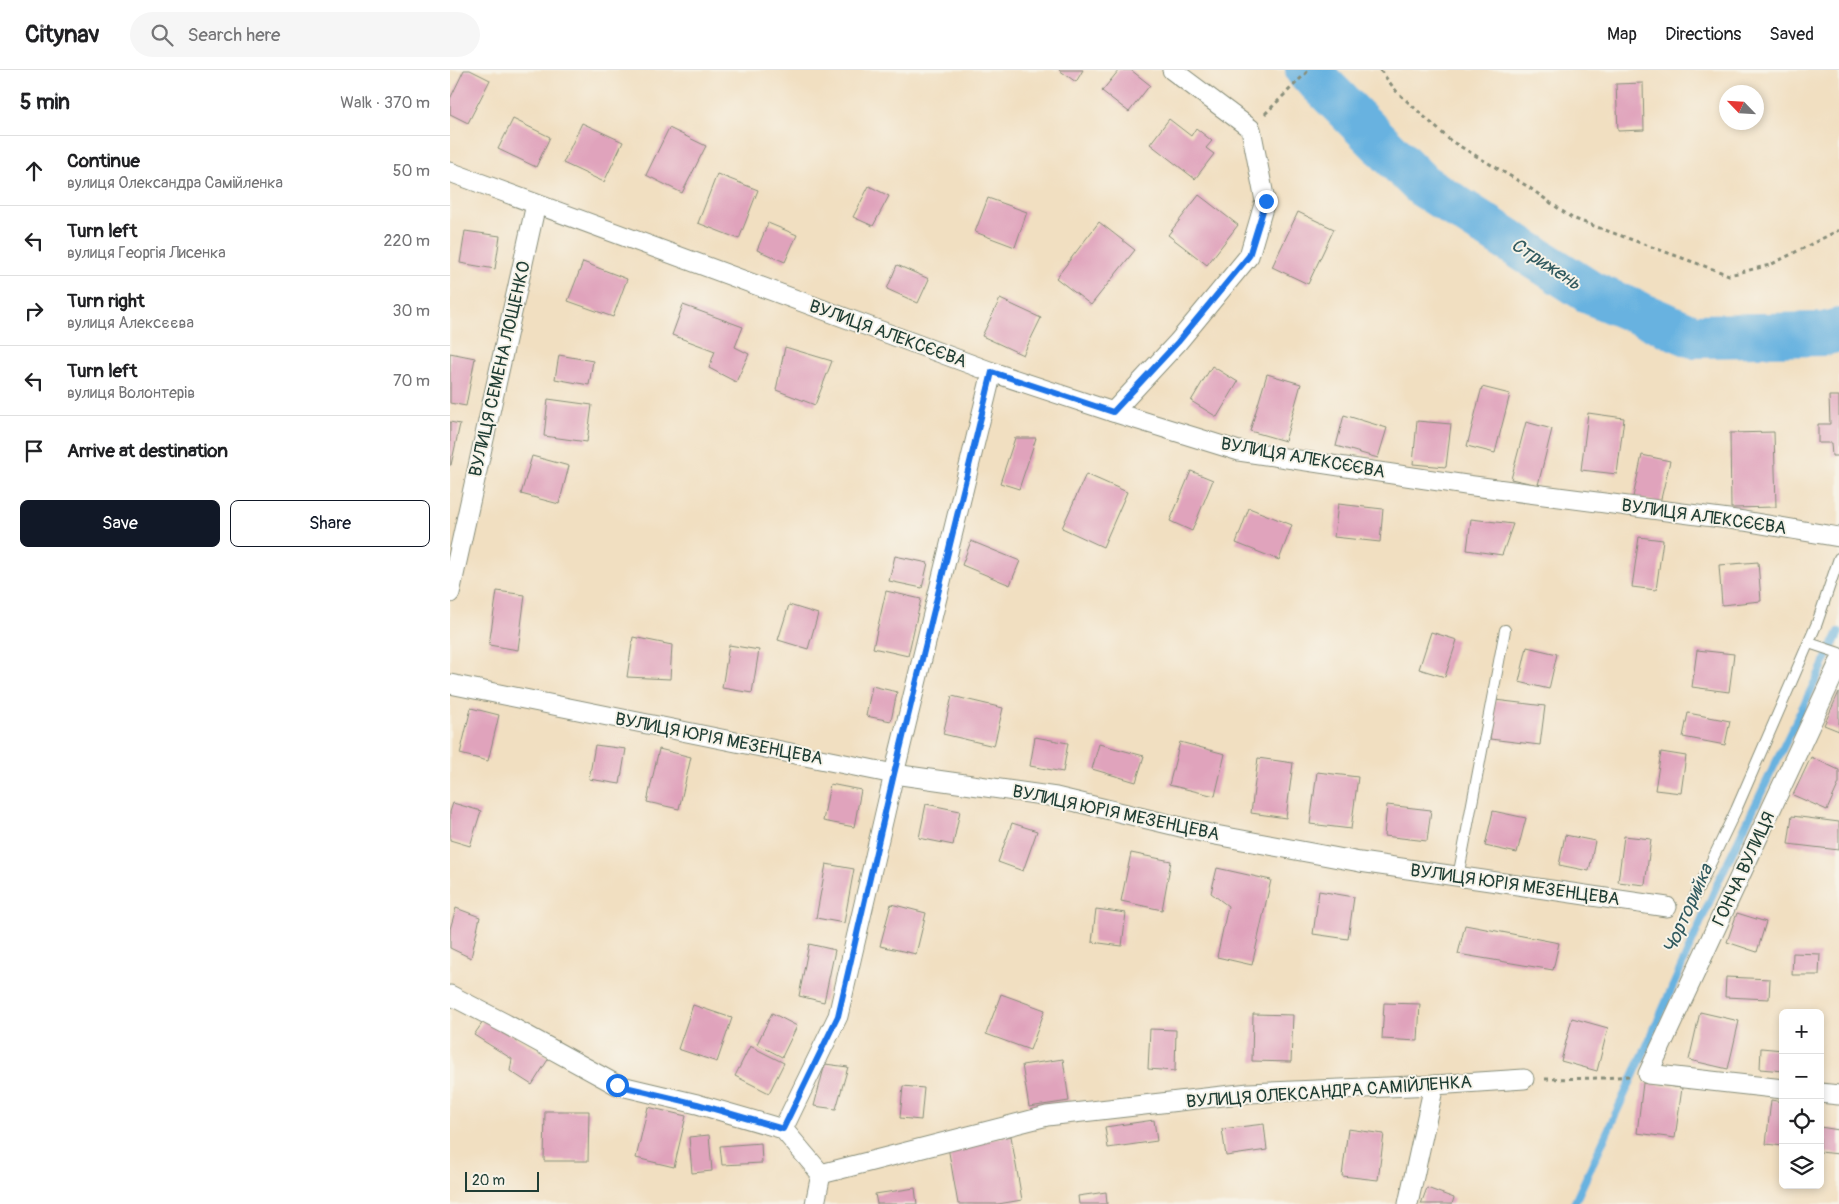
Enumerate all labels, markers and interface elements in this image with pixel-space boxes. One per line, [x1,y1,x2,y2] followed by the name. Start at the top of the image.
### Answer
[130,12,480,57] search box
[25,20,100,49] text: Citynav
[148,21,176,49] icon: search
[188,23,280,47] text: Search here
[1607,23,1637,46] text: Map
[1665,23,1741,46] text: Directions
[1769,23,1814,46] text: Saved
[1719,85,1764,130] north arrow
[20,89,70,116] text: 5 min
[340,93,430,113] text: Walk · 370 m
[67,149,140,173] text: Continue
[20,157,48,185] icon: ahead
[393,161,430,181] text: 50 m
[67,173,283,193] text: вулиця Олександра Самійленка
[1255,190,1278,213] route end
[67,219,137,243] text: Turn left
[20,227,48,255] icon: left
[384,231,430,251] text: 220 m
[1507,233,1586,296] water label: Стрижень
[67,243,226,263] text: вулиця Георгія Лисенка
[464,259,536,479] street label: ВУЛИЦЯ СЕМЕНА ЛОЩЕНКО
[67,289,145,313] text: Turn right
[806,295,970,373] street label: ВУЛИЦЯ АЛЕКСЄЄВА
[20,297,48,325] icon: right
[392,301,430,321] text: 30 m
[67,313,194,333] text: вулиця Алексєєва
[67,359,137,383] text: Turn left
[20,367,48,395] icon: left
[393,371,430,391] text: 70 m
[67,383,195,403] text: вулиця Волонтерів
[1219,432,1387,484] street label: ВУЛИЦЯ АЛЕКСЄЄВА
[20,437,48,465] icon: arrive
[67,439,228,463] text: Arrive at destination
[1620,494,1788,540] street label: ВУЛИЦЯ АЛЕКСЄЄВА
[20,500,220,547] button: Save
[230,500,430,547] button: Share
[613,708,825,771] street label: ВУЛИЦЯ ЮРІЯ МЕЗЕНЦЕВА
[1010,780,1222,846] street label: ВУЛИЦЯ ЮРІЯ МЕЗЕНЦЕВА
[1707,808,1781,930] street label: ГОНЧА ВУЛИЦЯ
[1409,859,1622,911] street label: ВУЛИЦЯ ЮРІЯ МЕЗЕНЦЕВА
[1658,859,1719,957] water label: Чорторийка
[1779,1009,1824,1189] map controls
[1779,1009,1824,1054] button: +
[1779,1054,1824,1099] button: −
[1185,1071,1473,1113] street label: ВУЛИЦЯ ОЛЕКСАНДРА САМІЙЛЕНКА
[606,1074,629,1097] route start
[1779,1099,1824,1144] button: locate
[1779,1144,1824,1189] button: layers
[465,1169,539,1192] scale bar
[472,1172,505,1189] text: 20 m

